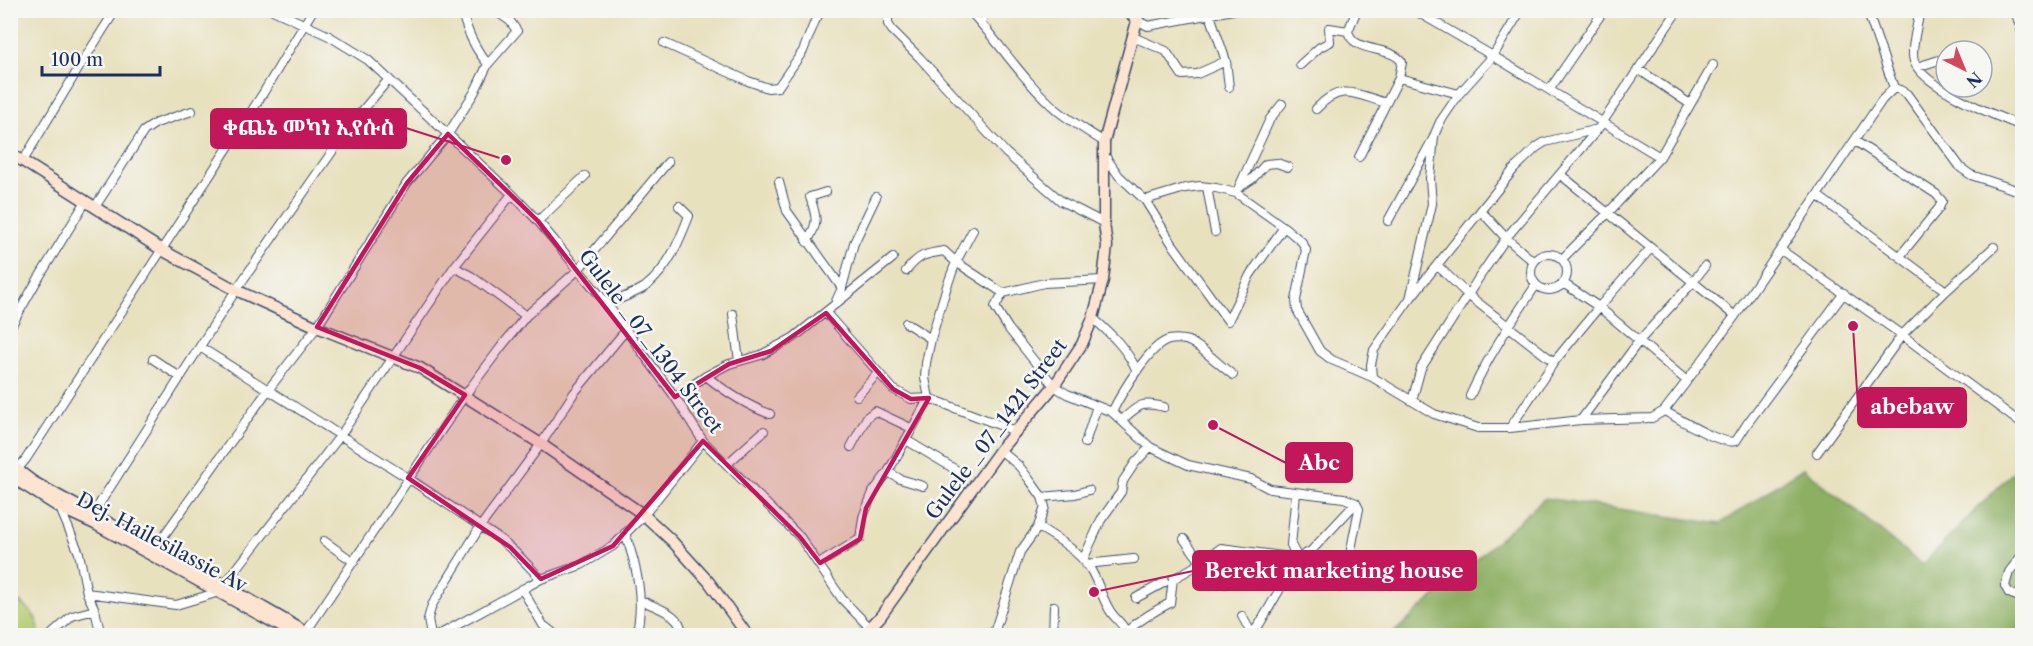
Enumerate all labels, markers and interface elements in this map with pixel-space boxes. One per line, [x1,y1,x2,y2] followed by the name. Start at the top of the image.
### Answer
[42,39,160,77] scale bar
[1934,39,1994,99] north arrow
[51,49,103,71] text: 100 m
[1962,68,1986,92] text: N
[211,109,406,148] callout: ቀጨኔ መካነ ኢየሱስ
[223,115,395,140] text: ቀጨኔ መካነ ኢየሱስ
[574,244,728,438] street label: Gulele _07_1304 Street
[920,334,1072,524] street label: Gulele _07_1421 Street
[1858,388,1966,427] callout: abebaw
[1870,394,1955,419] text: abebaw
[1286,443,1352,482] callout: Abc
[1297,450,1340,475] text: Abc
[73,487,252,598] street label: Dej. Hailesilassie Av
[1193,551,1476,590] callout: Berekt marketing house
[1205,558,1463,583] text: Berekt marketing house

